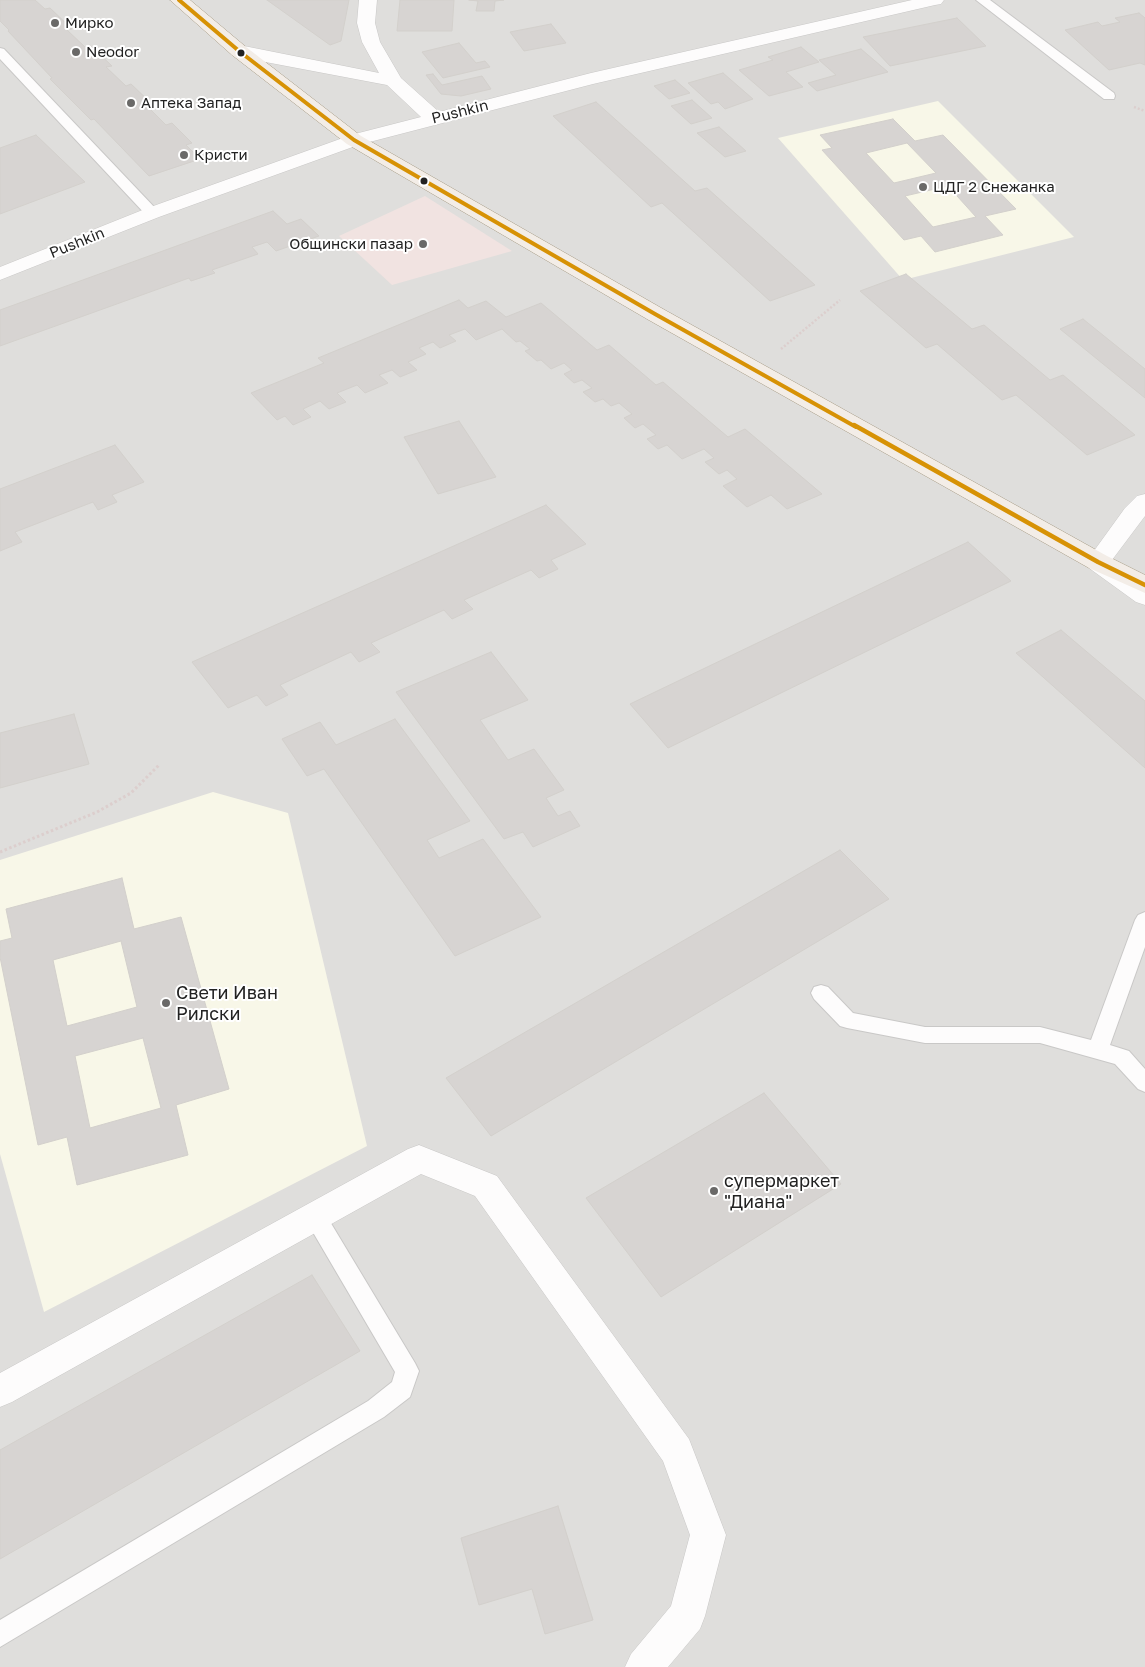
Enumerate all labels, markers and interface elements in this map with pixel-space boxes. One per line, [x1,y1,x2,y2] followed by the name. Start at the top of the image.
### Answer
[65,14,114,32] place label: Мирко
[49,17,61,29] marker: Мирко
[86,43,139,61] place label: Neodor
[70,46,82,58] marker: Neodor
[236,48,246,58] unlabelled marker
[141,94,241,112] place label: Аптека Запад
[430,96,490,128] street label: Pushkin
[125,97,137,109] marker: Аптека Запад
[194,146,248,164] place label: Кристи
[178,149,190,161] marker: Кристи
[419,176,429,186] unlabelled marker
[933,178,1055,196] place label: ЦДГ 2 Снежанка
[917,181,929,193] marker: ЦДГ 2 Снежанка
[47,224,107,262] street label: Pushkin
[289,235,413,253] place label: Общински пазар
[417,238,429,250] marker: Общински пазар
[176,982,278,1024] place label: Свети Иван Рилски
[160,997,172,1009] marker: Свети Иван Рилски
[724,1170,839,1212] place label: супермаркет "Диана"
[708,1185,720,1197] marker: супермаркет "Диана"

